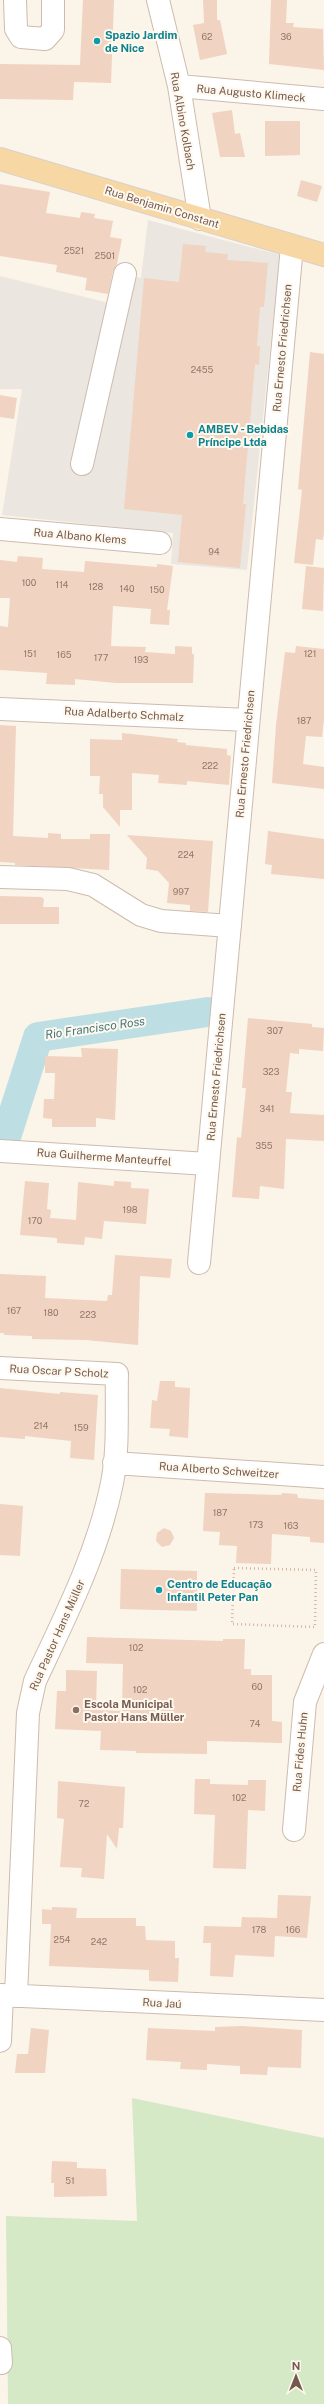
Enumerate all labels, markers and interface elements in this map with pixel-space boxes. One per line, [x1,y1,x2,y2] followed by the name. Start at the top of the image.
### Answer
[105,29,177,54] place label: Spazio Jardim de Nice
[202,31,212,42] house number: 62
[280,31,292,42] house number: 36
[92,36,102,46] marker: Spazio Jardim de Nice
[168,71,198,171] street label: Rua Albino Kolbach
[196,82,306,104] street label: Rua Augusto Klimeck
[103,184,221,230] street label: Rua Benjamin Constant
[64,245,84,256] house number: 2521
[95,250,115,261] house number: 2501
[270,284,294,412] street label: Rua Ernesto Friedrichsen
[191,364,213,375] house number: 2455
[198,423,289,448] place label: AMBEV - Bebidas Príncipe Ltda
[185,430,195,440] marker: AMBEV - Bebidas Príncipe Ltda
[33,526,127,546] street label: Rua Albano Klems
[208,546,220,557] house number: 94
[22,577,37,588] house number: 100
[56,579,69,590] house number: 114
[89,581,104,592] house number: 128
[120,583,135,594] house number: 140
[150,584,165,595] house number: 150
[23,648,37,659] house number: 151
[304,648,316,659] house number: 121
[56,649,72,660] house number: 165
[94,652,108,663] house number: 177
[134,654,149,665] house number: 193
[233,690,257,818] street label: Rua Ernesto Friedrichsen
[64,705,184,723] street label: Rua Adalberto Schmalz
[297,715,311,726] house number: 187
[202,760,218,771] house number: 222
[178,849,195,860] house number: 224
[173,886,189,897] house number: 997
[204,1013,228,1141] street label: Rua Ernesto Friedrichsen
[44,1014,146,1042] water label: Rio Francisco Ross
[267,1025,283,1036] house number: 307
[263,1066,280,1077] house number: 323
[260,1103,274,1114] house number: 341
[255,1140,273,1151] house number: 355
[36,1146,172,1168] street label: Rua Guilherme Manteuffel
[122,1204,138,1215] house number: 198
[28,1215,43,1226] house number: 170
[7,1305,21,1316] house number: 167
[44,1307,59,1318] house number: 180
[80,1309,97,1320] house number: 223
[9,1362,109,1380] street label: Rua Oscar P Scholz
[34,1420,49,1431] house number: 214
[73,1422,89,1433] house number: 159
[159,1460,279,1480] street label: Rua Alberto Schweitzer
[213,1507,227,1518] house number: 187
[249,1519,264,1530] house number: 173
[284,1520,299,1531] house number: 163
[27,1578,87,1692] street label: Rua Pastor Hans Müller
[167,1578,272,1603] place label: Centro de Educação Infantil Peter Pan
[154,1585,164,1595] marker: Centro de Educação Infantil Peter Pan
[129,1642,143,1653] house number: 102
[251,1681,263,1692] house number: 60
[133,1684,147,1695] house number: 102
[84,1698,185,1723] place label: Escola Municipal Pastor Hans Müller
[71,1705,81,1715] marker: Escola Municipal Pastor Hans Müller
[291,1711,309,1793] street label: Rua Fides Huhn
[250,1718,261,1729] house number: 74
[232,1792,246,1803] house number: 102
[79,1798,89,1809] house number: 72
[252,1924,267,1935] house number: 178
[286,1924,301,1935] house number: 166
[54,1934,71,1945] house number: 254
[91,1936,107,1947] house number: 242
[142,1996,182,2010] street label: Rua Jaú
[65,2175,75,2186] house number: 51
[276,2356,316,2396] north arrow
[292,2360,300,2372] text: N

